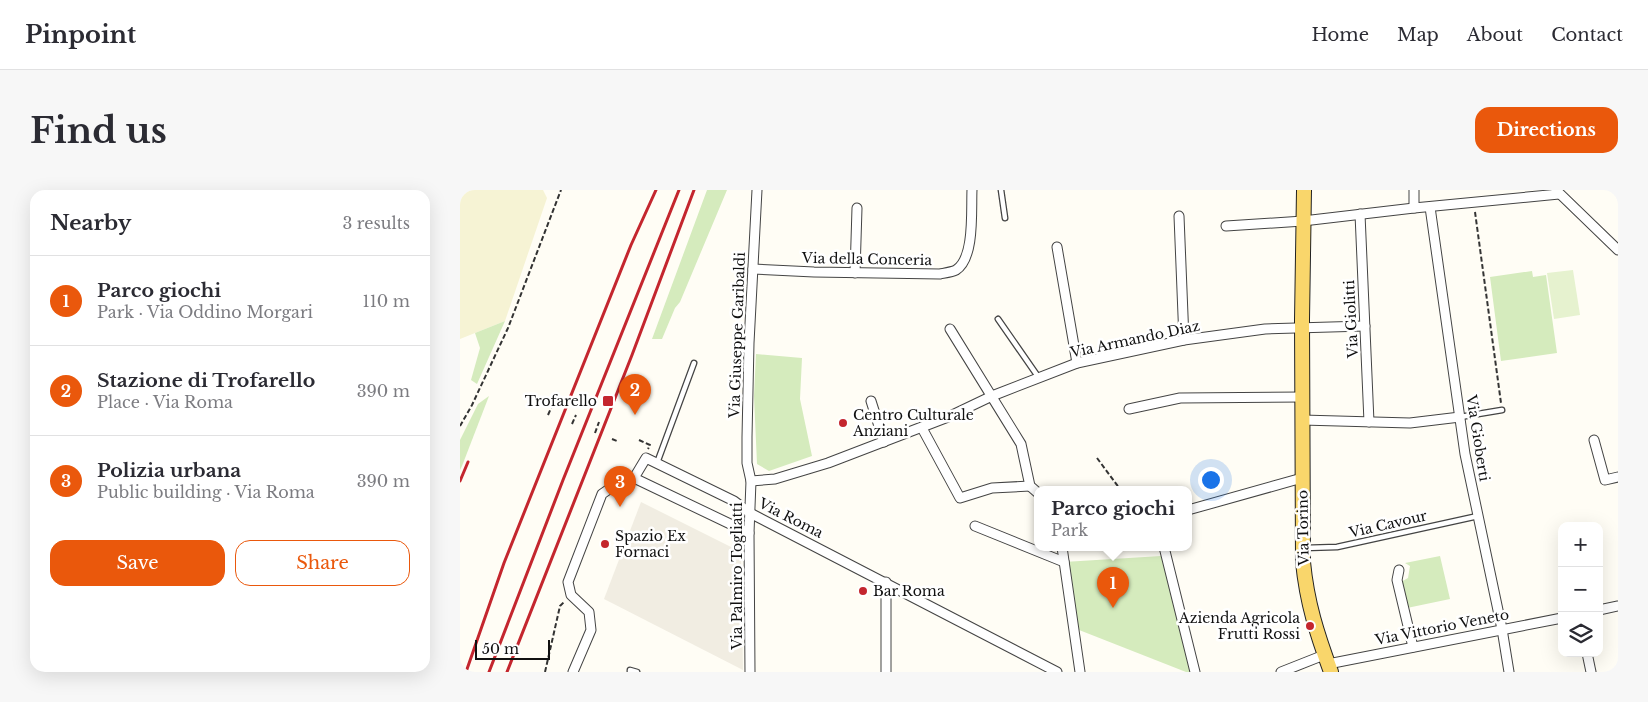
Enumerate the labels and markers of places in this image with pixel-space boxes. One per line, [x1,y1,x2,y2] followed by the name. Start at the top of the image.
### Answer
[619,374,651,415] pin: 2
[525,392,597,410] place label: Trofarello
[601,394,615,408] marker: Trofarello
[852,406,974,440] place label: Centro Culturale Anziani
[837,417,849,429] marker: Centro Culturale Anziani
[604,466,636,507] pin: 3
[615,527,686,561] place label: Spazio Ex Fornaci
[599,538,611,550] marker: Spazio Ex Fornaci
[1097,567,1129,608] pin: 1
[873,582,945,600] place label: Bar Roma
[857,585,869,597] marker: Bar Roma
[1178,609,1300,643] place label: Azienda Agricola Frutti Rossi
[1304,620,1316,632] marker: Azienda Agricola Frutti Rossi

